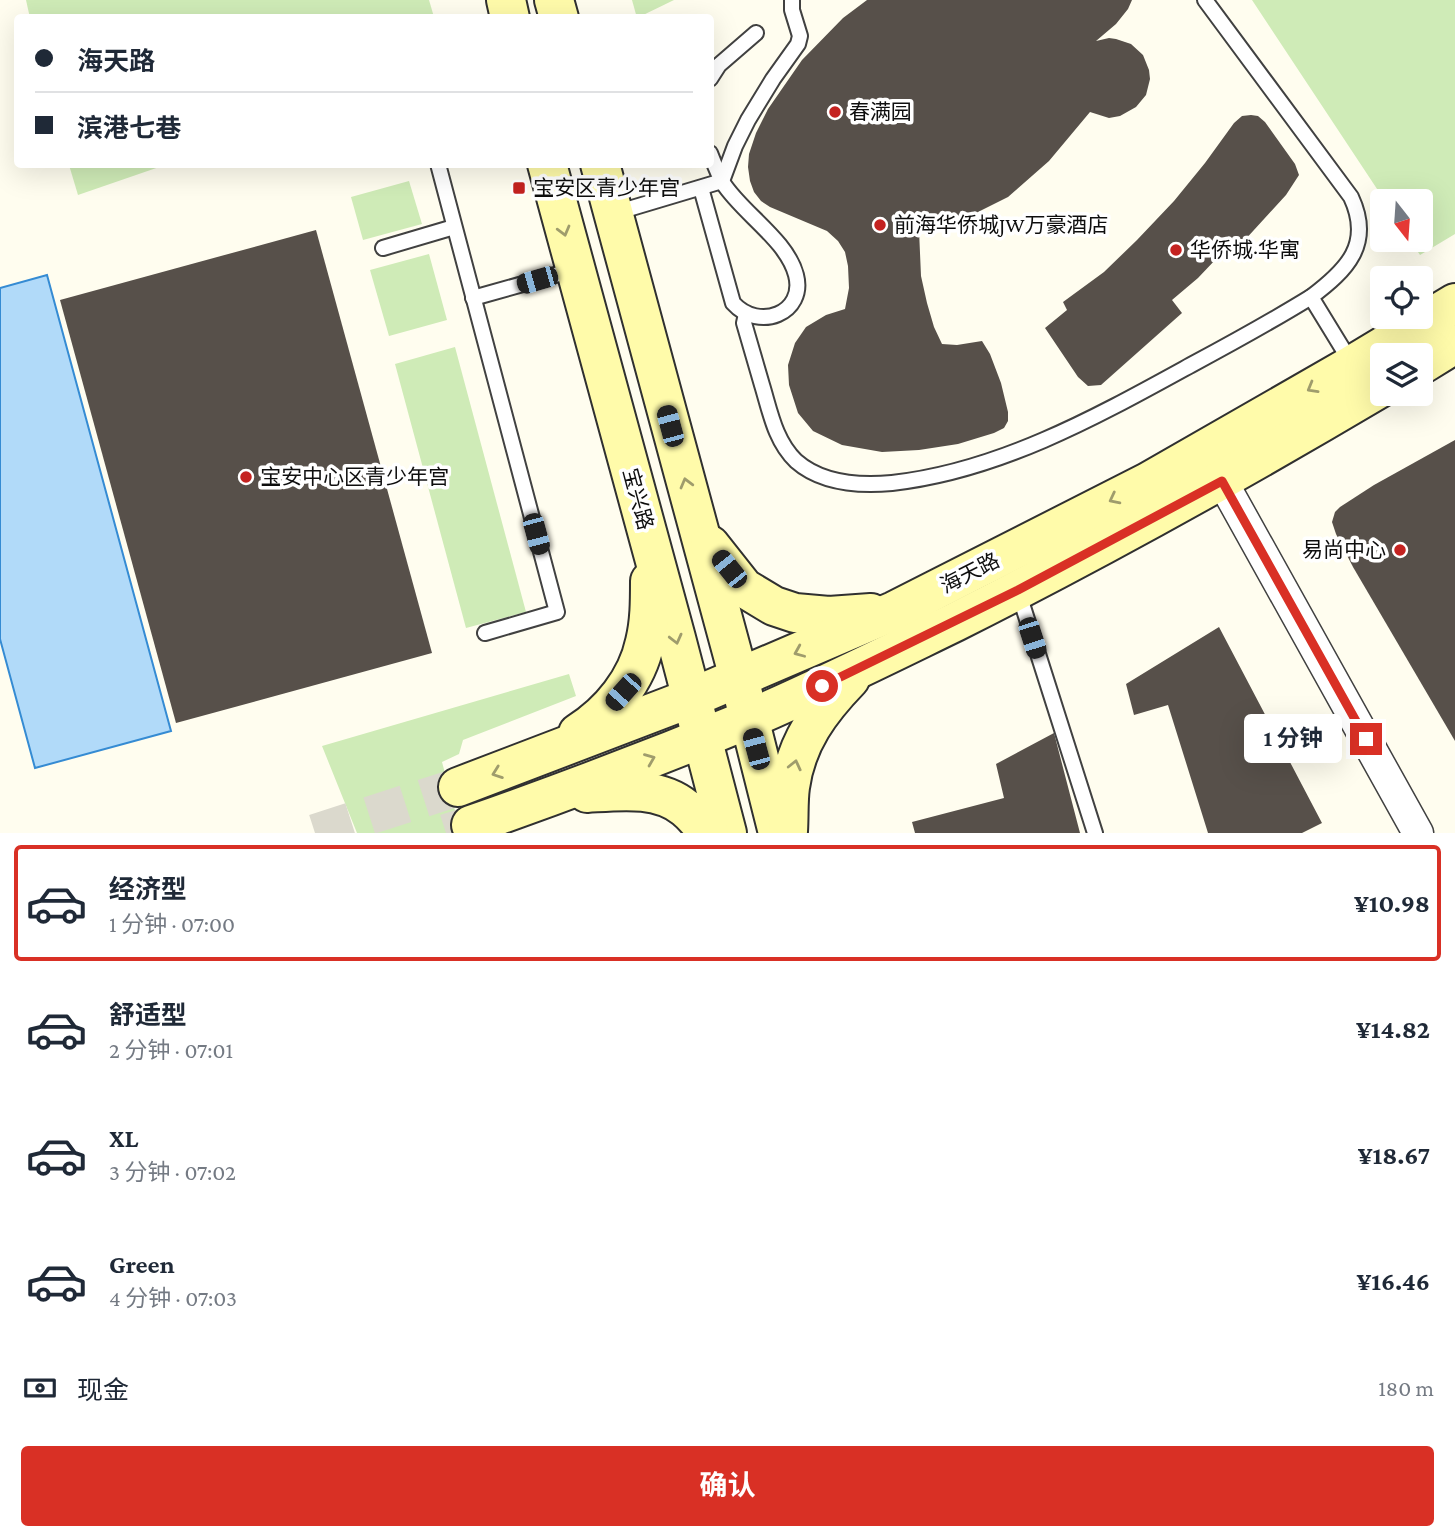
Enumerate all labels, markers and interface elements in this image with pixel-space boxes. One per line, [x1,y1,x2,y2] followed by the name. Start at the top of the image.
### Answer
[77,47,155,76] text: 海天路
[849,100,912,124] place label: 春满园
[827,104,843,120] marker: 春满园
[77,114,181,143] text: 滨港七巷
[533,176,680,200] place label: 宝安区青少年宫
[511,180,527,196] marker: 宝安区青少年宫
[1370,189,1433,252] north arrow
[1370,189,1433,406] map controls
[894,213,1109,237] place label: 前海华侨城JW万豪酒店
[872,217,888,233] marker: 前海华侨城JW万豪酒店
[556,224,570,236] one-way arrow
[1190,238,1300,262] place label: 华侨城·华寓
[1168,242,1184,258] marker: 华侨城·华寓
[514,264,561,296] car
[1370,266,1433,329] button: locate
[1370,343,1433,406] button: layers
[1307,380,1320,393] one-way arrow
[655,403,686,449] car
[260,465,449,489] place label: 宝安中心区青少年宫
[618,465,658,533] street label: 宝兴路
[238,469,254,485] marker: 宝安中心区青少年宫
[680,477,694,489] one-way arrow
[1109,491,1121,505] one-way arrow
[521,511,552,557] car
[1302,538,1386,562] place label: 易尚中心
[1392,542,1408,558] marker: 易尚中心
[708,546,751,592] car
[936,548,1004,598] street label: 海天路
[1016,615,1049,661] car
[668,633,682,645] one-way arrow
[794,644,807,658] one-way arrow
[602,669,645,715] car
[806,670,838,702] route start
[1244,714,1342,764] callout: 1 分钟
[1350,723,1382,755] route end
[1263,725,1323,751] text: 1 分钟
[741,726,772,772] car
[643,753,656,767] one-way arrow
[787,759,801,771] one-way arrow
[492,764,504,778] one-way arrow
[25,872,88,935] icon: car
[109,875,187,904] text: 经济型
[1354,889,1430,918] text: ¥10.98
[109,911,235,937] text: 1 分钟 · 07:00
[25,998,88,1061] icon: car
[109,1001,187,1030] text: 舒适型
[1356,1015,1430,1044] text: ¥14.82
[109,1037,233,1063] text: 2 分钟 · 07:01
[25,1124,88,1187] icon: car
[109,1124,138,1153] text: XL
[1358,1141,1430,1170] text: ¥18.67
[109,1159,236,1185] text: 3 分钟 · 07:02
[25,1250,88,1313] icon: car
[109,1250,175,1279] text: Green
[1356,1267,1430,1296] text: ¥16.46
[109,1285,237,1311] text: 4 分钟 · 07:03
[21,1369,59,1407] icon: cash
[1378,1375,1434,1401] text: 180 m
[77,1376,129,1405] text: 现金
[21,1446,1434,1526] button: 确认

